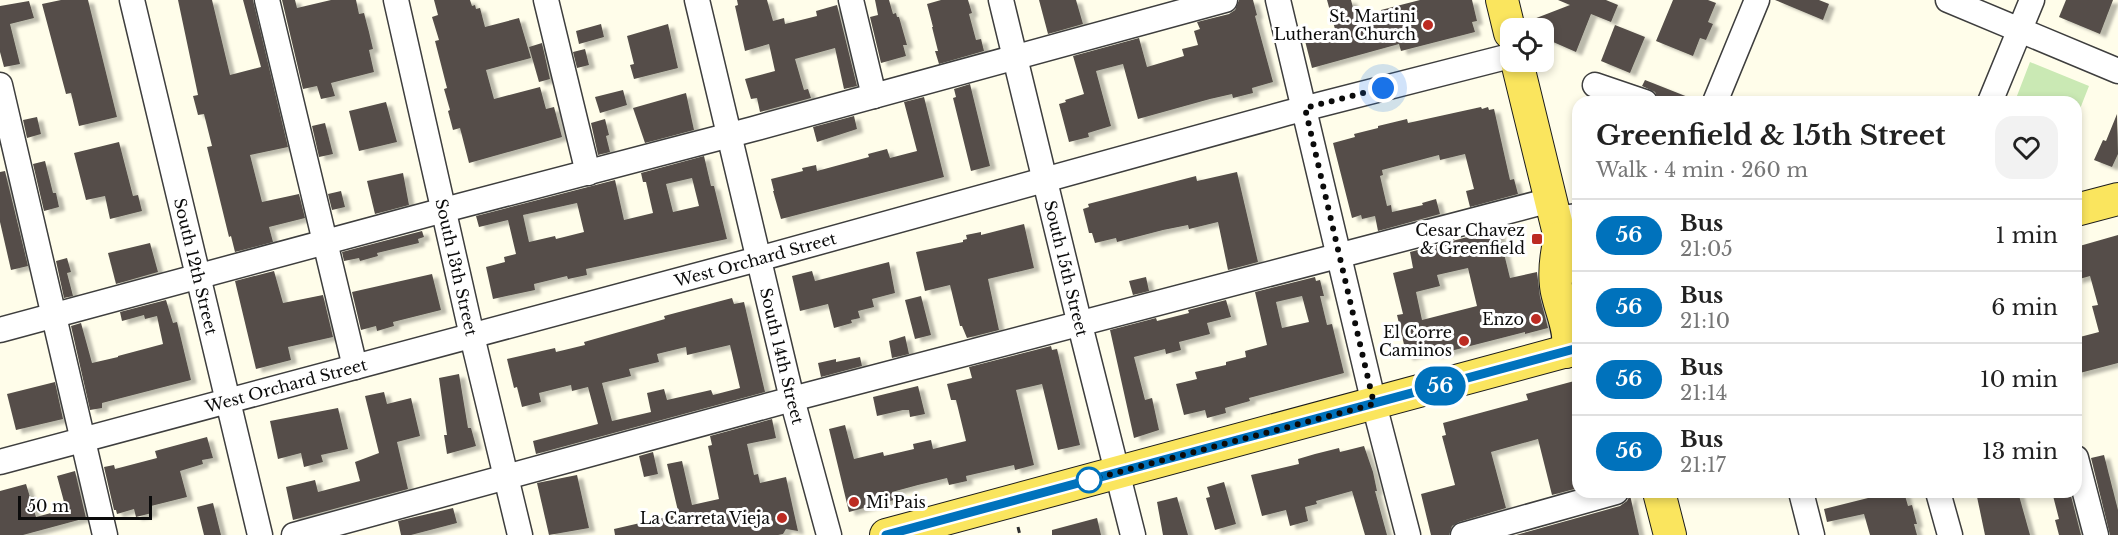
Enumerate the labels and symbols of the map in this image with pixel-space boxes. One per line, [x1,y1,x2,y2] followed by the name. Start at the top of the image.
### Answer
[1274,6,1417,44] place label: St. Martini Lutheran Church
[1421,18,1435,32] marker: St. Martini Lutheran Church
[1368,73,1398,103] your location
[170,196,222,337] street label: South 12th Street
[431,197,482,338] street label: South 13th Street
[1040,198,1092,338] street label: South 15th Street
[1415,220,1525,258] place label: Cesar Chavez & Greenfield
[671,228,838,291] street label: West Orchard Street
[1530,232,1544,246] marker: Cesar Chavez & Greenfield
[756,286,808,426] street label: South 14th Street
[1482,309,1524,329] place label: Enzo
[1529,312,1543,326] marker: Enzo
[1379,322,1452,360] place label: El Corre Caminos
[1457,334,1471,348] marker: El Corre Caminos
[202,354,369,417] street label: West Orchard Street
[1413,366,1467,406] line badge: 56
[1076,467,1102,493] unlabelled marker
[866,492,926,512] place label: Mi Pais
[18,493,152,520] scale bar
[847,495,861,509] marker: Mi Pais
[640,508,770,528] place label: La Carreta Vieja
[775,511,789,525] marker: La Carreta Vieja

